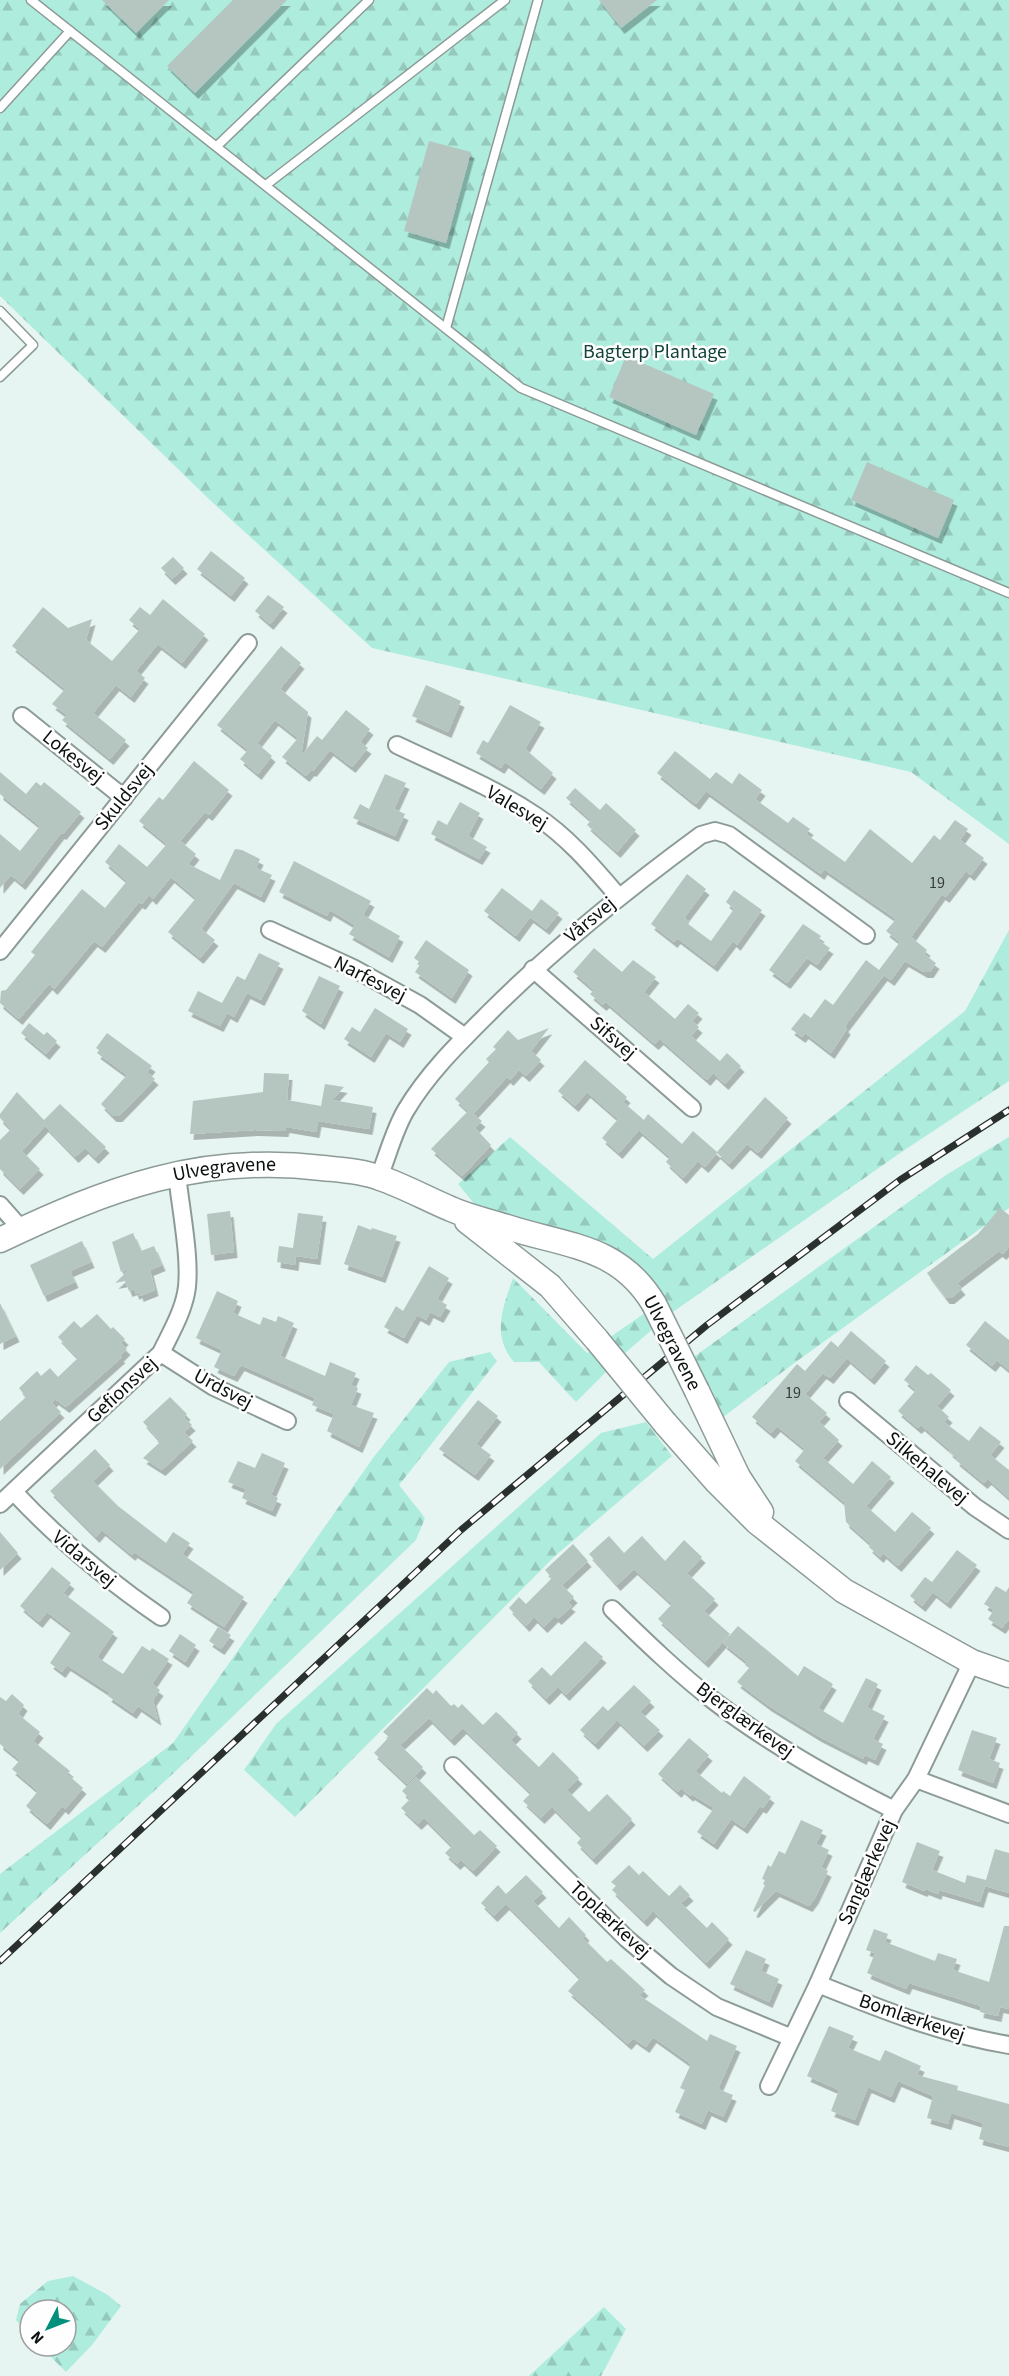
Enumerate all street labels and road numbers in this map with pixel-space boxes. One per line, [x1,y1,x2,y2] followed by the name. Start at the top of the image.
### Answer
[36,723,110,791] street label: Lokesvej
[88,757,160,837] street label: Skuldsvej
[481,779,553,837] street label: Valesvej
[558,890,622,950] street label: Vårsvej
[329,949,411,1009] street label: Narfesvej
[583,1010,643,1066] street label: Sifsvej
[170,1151,276,1189] street label: Ulvegravene
[636,1290,708,1396] street label: Ulvegravene
[81,1350,163,1430] street label: Gefionsvej
[189,1362,257,1416] street label: Urdsvej
[880,1425,974,1511] street label: Silkehalevej
[46,1524,122,1594] street label: Vidarsvej
[690,1675,800,1765] street label: Bjerglærkevej
[831,1815,903,1929] street label: Sanglærkevej
[563,1875,657,1965] street label: Toplærkevej
[855,1987,969,2049] street label: Bomlærkevej

